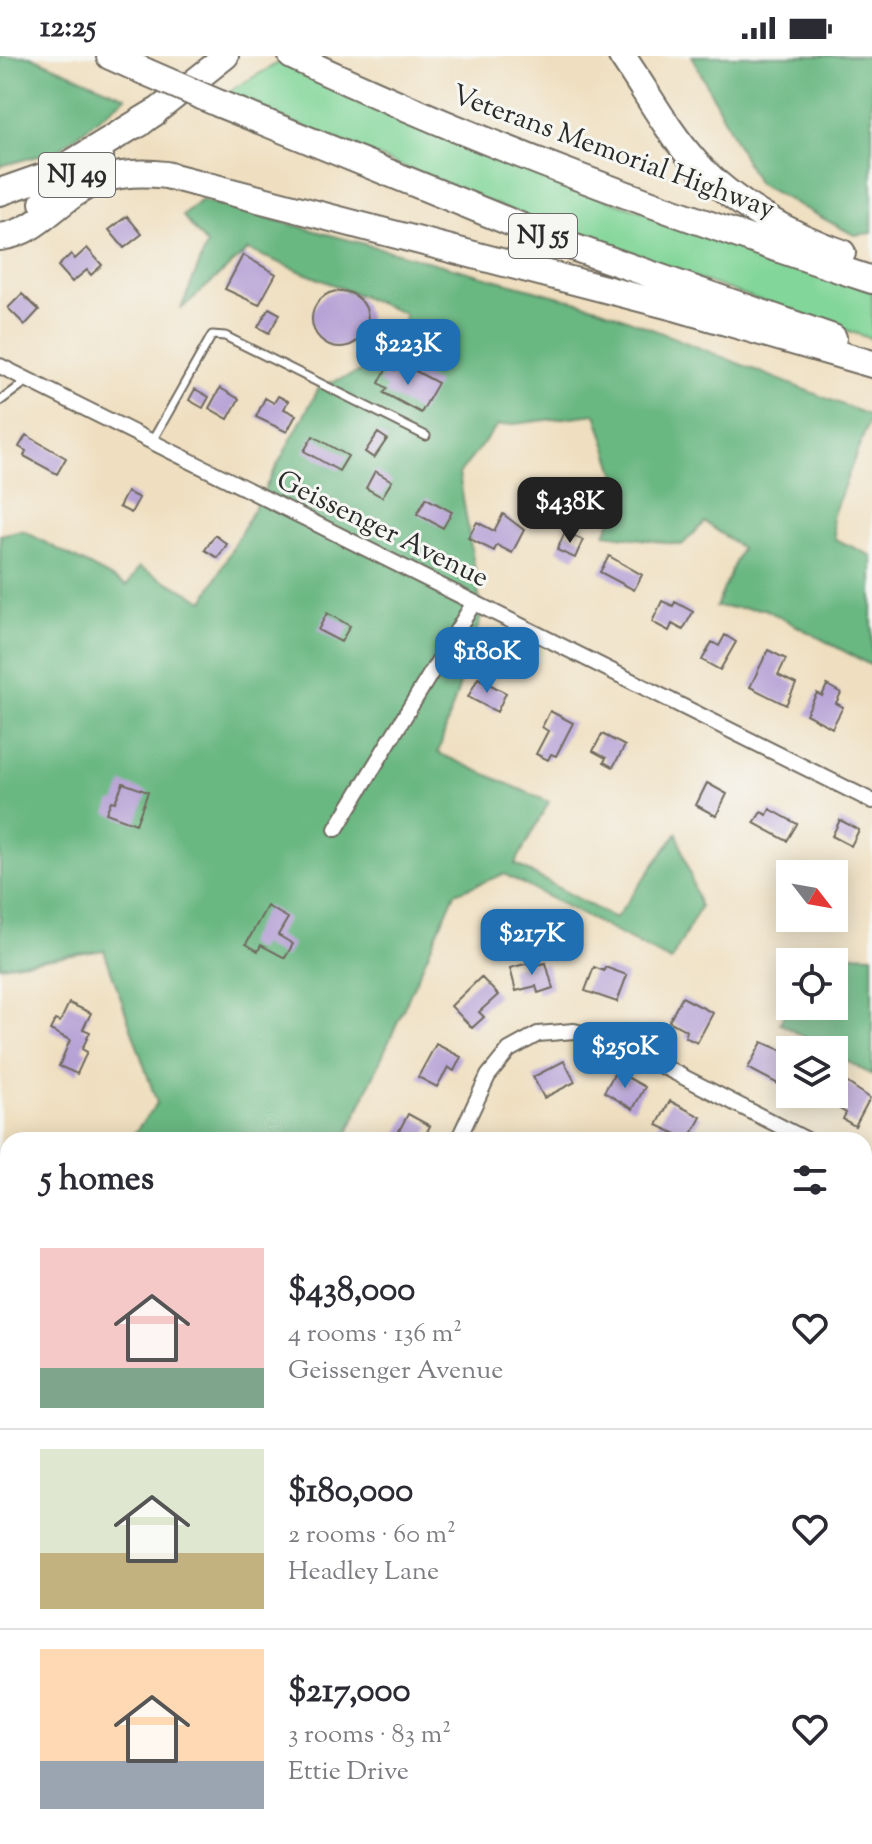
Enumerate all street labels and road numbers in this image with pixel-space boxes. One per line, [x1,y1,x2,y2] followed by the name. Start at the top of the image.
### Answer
[446,76,780,230] street label: Veterans Memorial Highway
[39,153,115,197] road number: NJ 49
[509,214,577,258] road number: NJ 55
[269,461,495,599] street label: Geissenger Avenue

